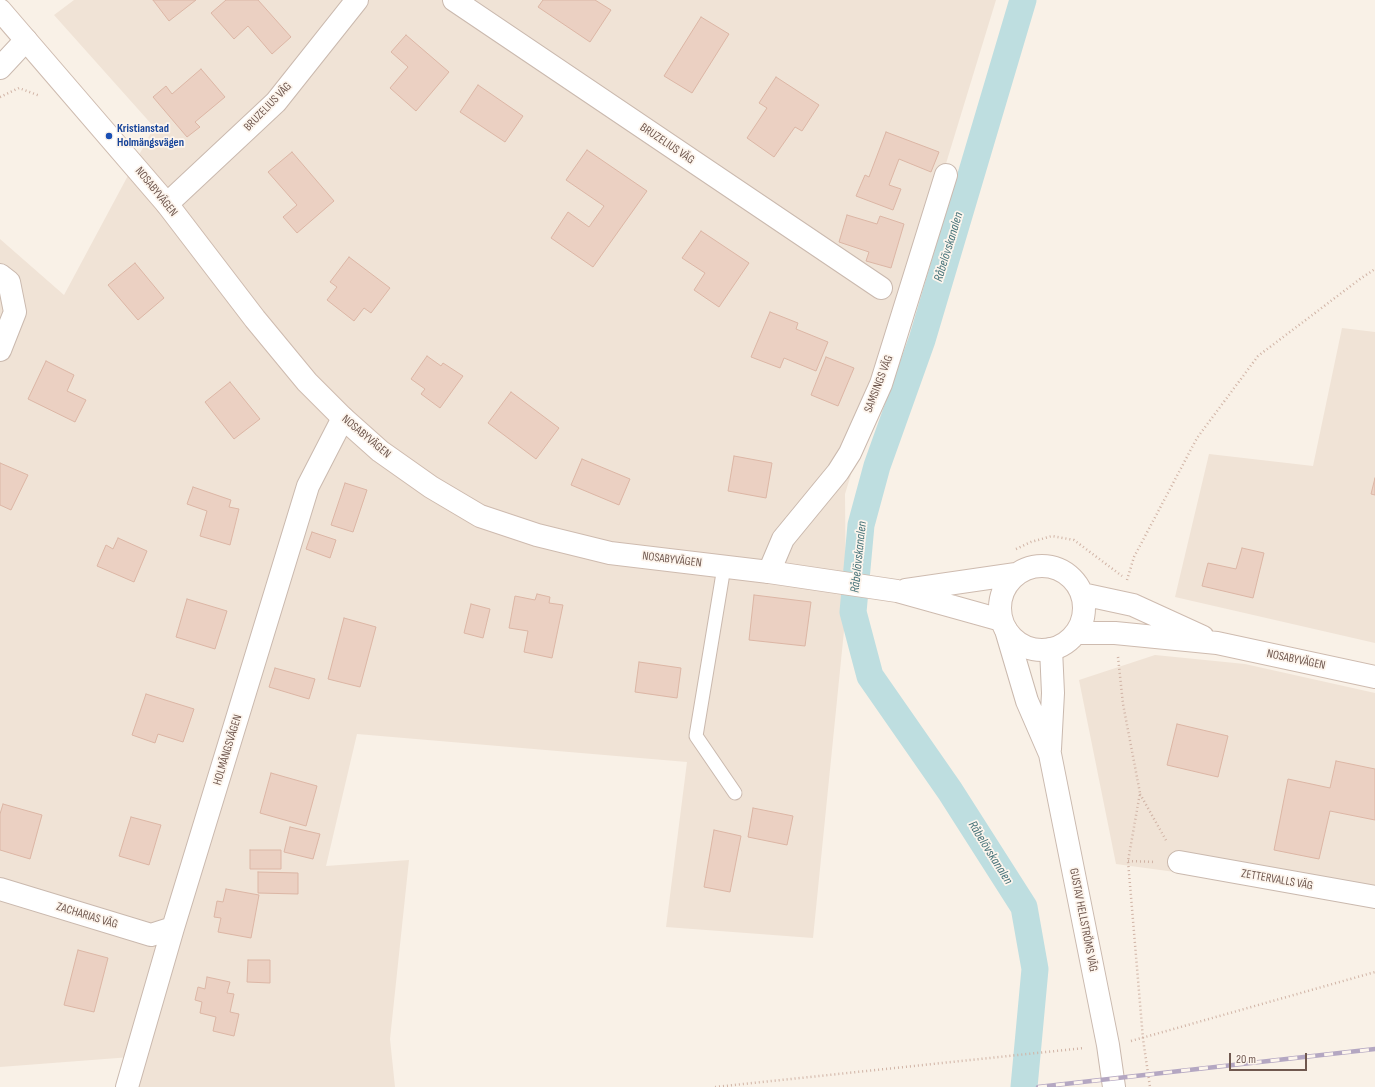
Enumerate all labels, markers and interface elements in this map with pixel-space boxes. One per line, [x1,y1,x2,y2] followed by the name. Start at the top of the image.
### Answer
[241,79,295,135] street label: BRUZELIUS VÄG
[637,121,697,167] street label: BRUZELIUS VÄG
[117,122,184,150] place label: Kristianstad Holmängsvägen
[104,131,114,141] marker: Kristianstad Holmängsvägen
[132,164,180,220] street label: NOSABYVÄGEN
[931,210,967,284] water label: Råbelövskanalen
[861,353,897,415] street label: SAMSINGS VÄG
[339,412,393,462] street label: NOSABYVÄGEN
[847,520,871,594] water label: Råbelövskanalen
[642,549,702,571] street label: NOSABYVÄGEN
[1265,647,1327,673] street label: NOSABYVÄGEN
[210,713,246,787] street label: HOLMÄNGSVÄGEN
[964,818,1016,888] water label: Råbelövskanalen
[1066,867,1100,973] street label: GUSTAV HELLSTRÖMS VÄG
[1240,867,1314,893] street label: ZETTERVALLS VÄG
[55,900,119,932] street label: ZACHARIAS VÄG
[1231,1045,1309,1071] scale bar
[1236,1052,1256,1067] text: 20 m

